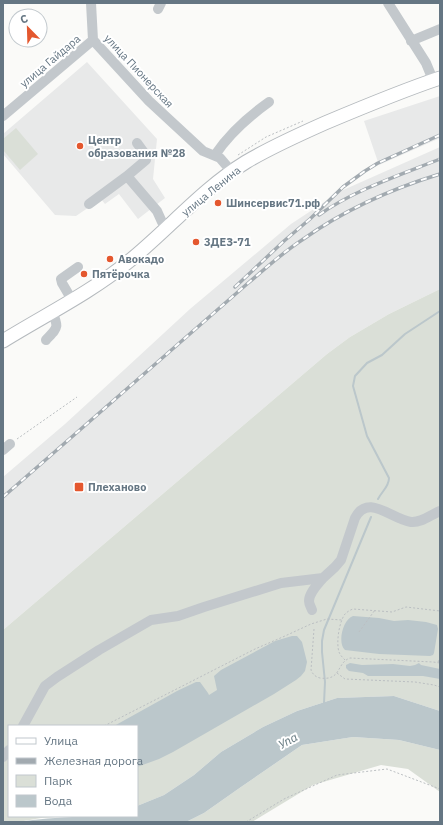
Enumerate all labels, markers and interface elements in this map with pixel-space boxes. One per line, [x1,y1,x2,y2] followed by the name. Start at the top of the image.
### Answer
[8,8,48,48] north arrow
[18,11,30,27] text: С
[101,31,177,111] street label: улица Пионерская
[17,32,83,90] street label: улица Гайдара
[88,133,186,160] place label: Центр образования №28
[75,141,85,151] marker: Центр образования №28
[179,163,243,219] street label: улица Ленина
[226,196,320,210] place label: Шинсервис71.рф
[213,198,223,208] marker: Шинсервис71.рф
[204,235,251,249] place label: 3ДЕЗ-71
[191,237,201,247] marker: 3ДЕЗ-71
[118,252,164,266] place label: Авокадо
[105,254,115,264] marker: Авокадо
[92,267,150,281] place label: Пятёрочка
[79,269,89,279] marker: Пятёрочка
[88,480,146,494] place label: Плеханово
[73,481,85,493] marker: Плеханово
[8,725,138,817] legend
[275,729,300,752] water label: Упа
[44,733,78,748] text: Улица
[44,753,144,768] text: Железная дорога
[44,773,73,788] text: Парк
[44,793,73,808] text: Вода

